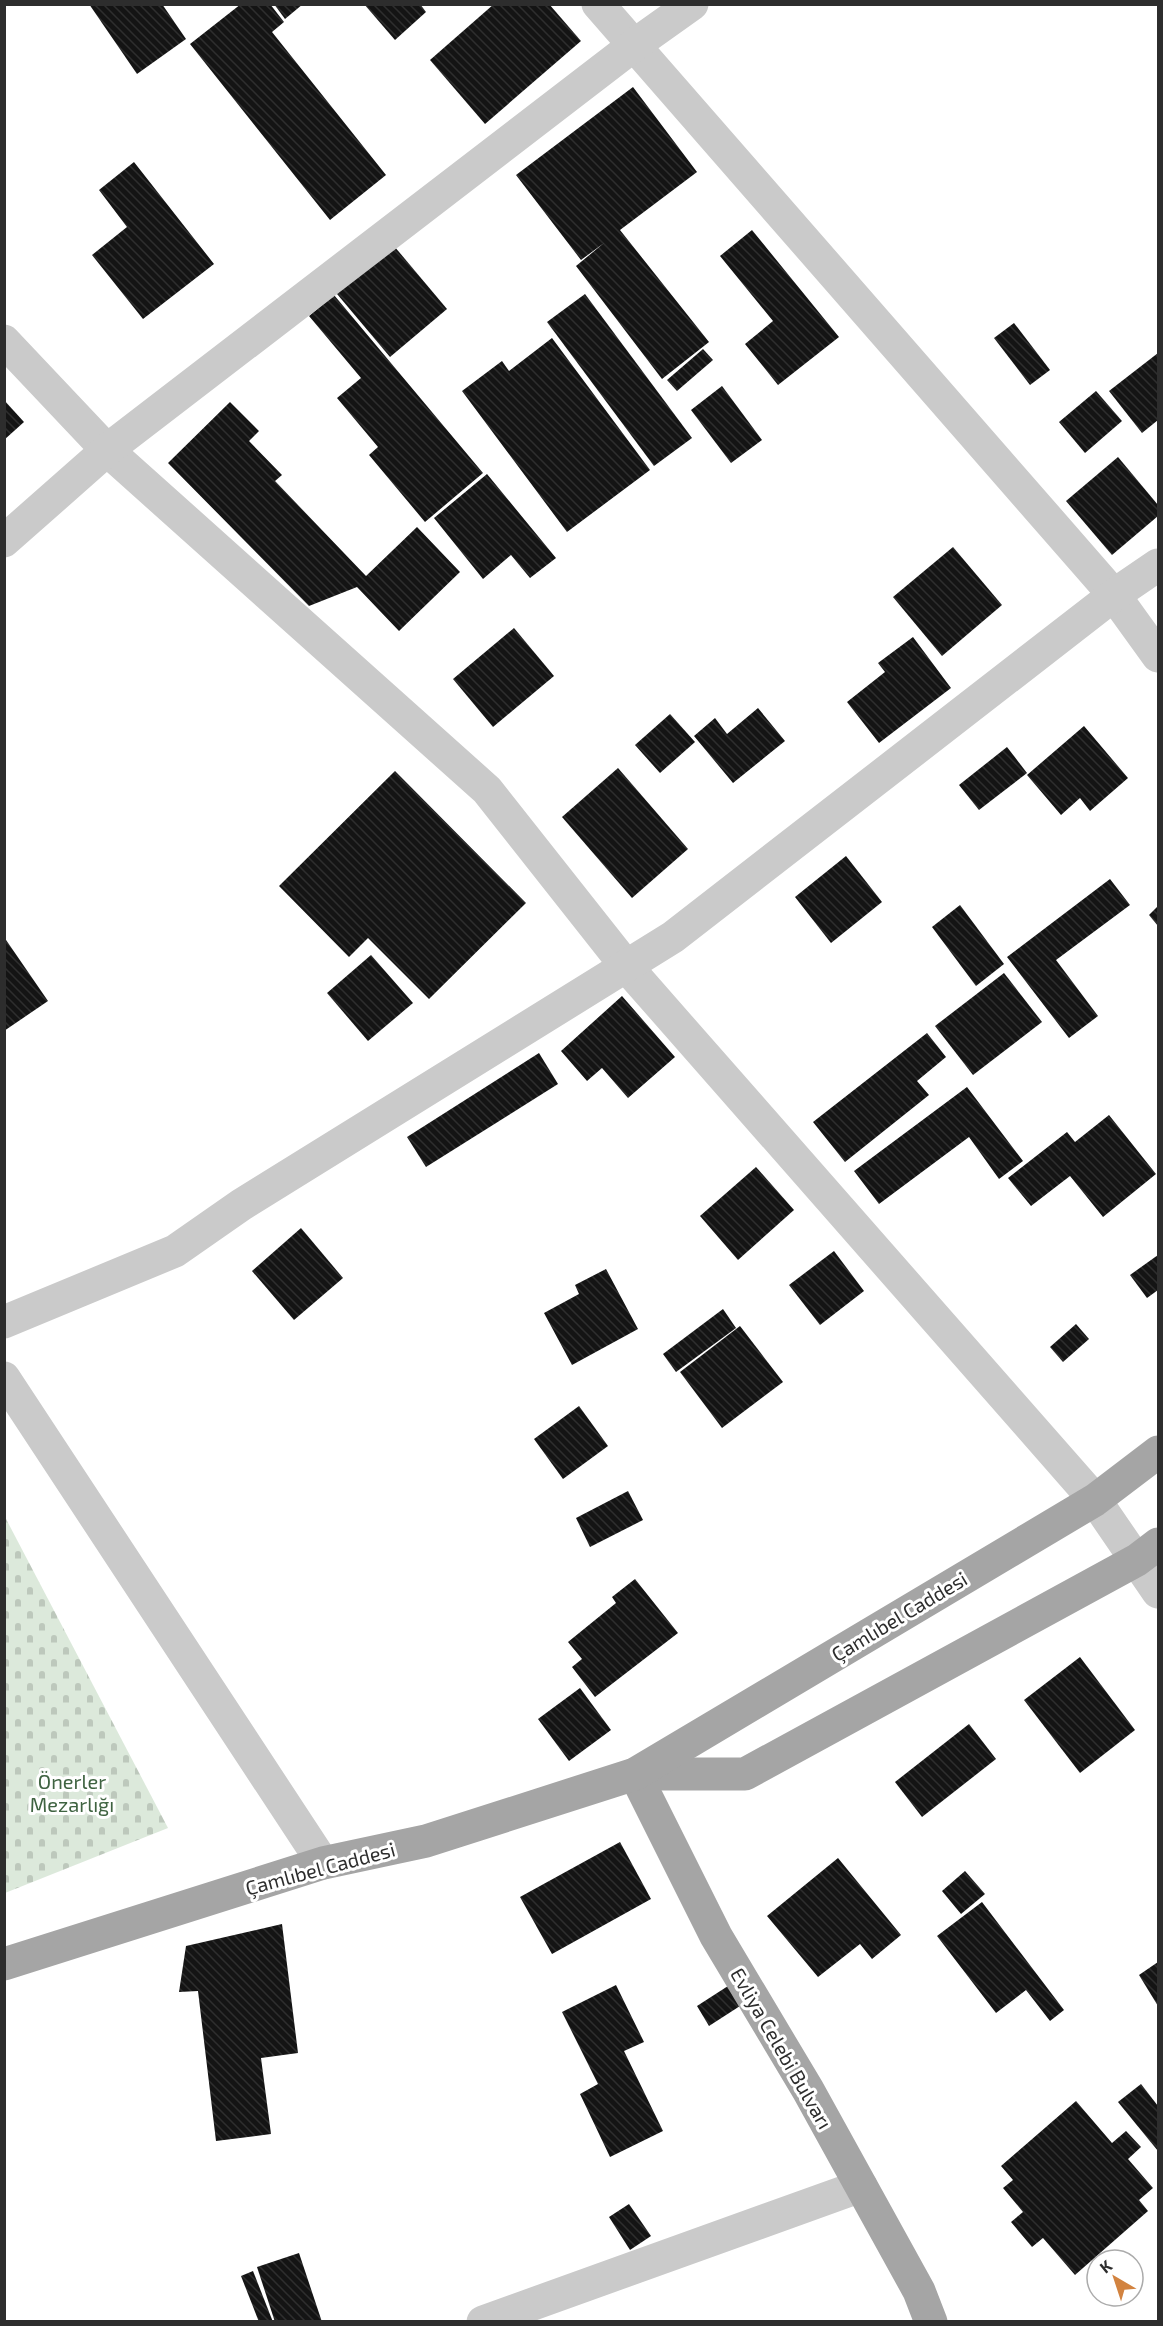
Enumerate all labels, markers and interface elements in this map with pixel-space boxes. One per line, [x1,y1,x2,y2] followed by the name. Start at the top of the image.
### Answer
[827,1566,972,1667] street label: Çamlıbel Caddesi
[30,1769,114,1816] park label: Önerler Mezarlığı
[243,1836,398,1900] street label: Çamlıbel Caddesi
[726,1963,838,2133] street label: Evliya Celebi Bulvarı
[1085,2248,1145,2308] north arrow
[1095,2255,1116,2277] text: K

